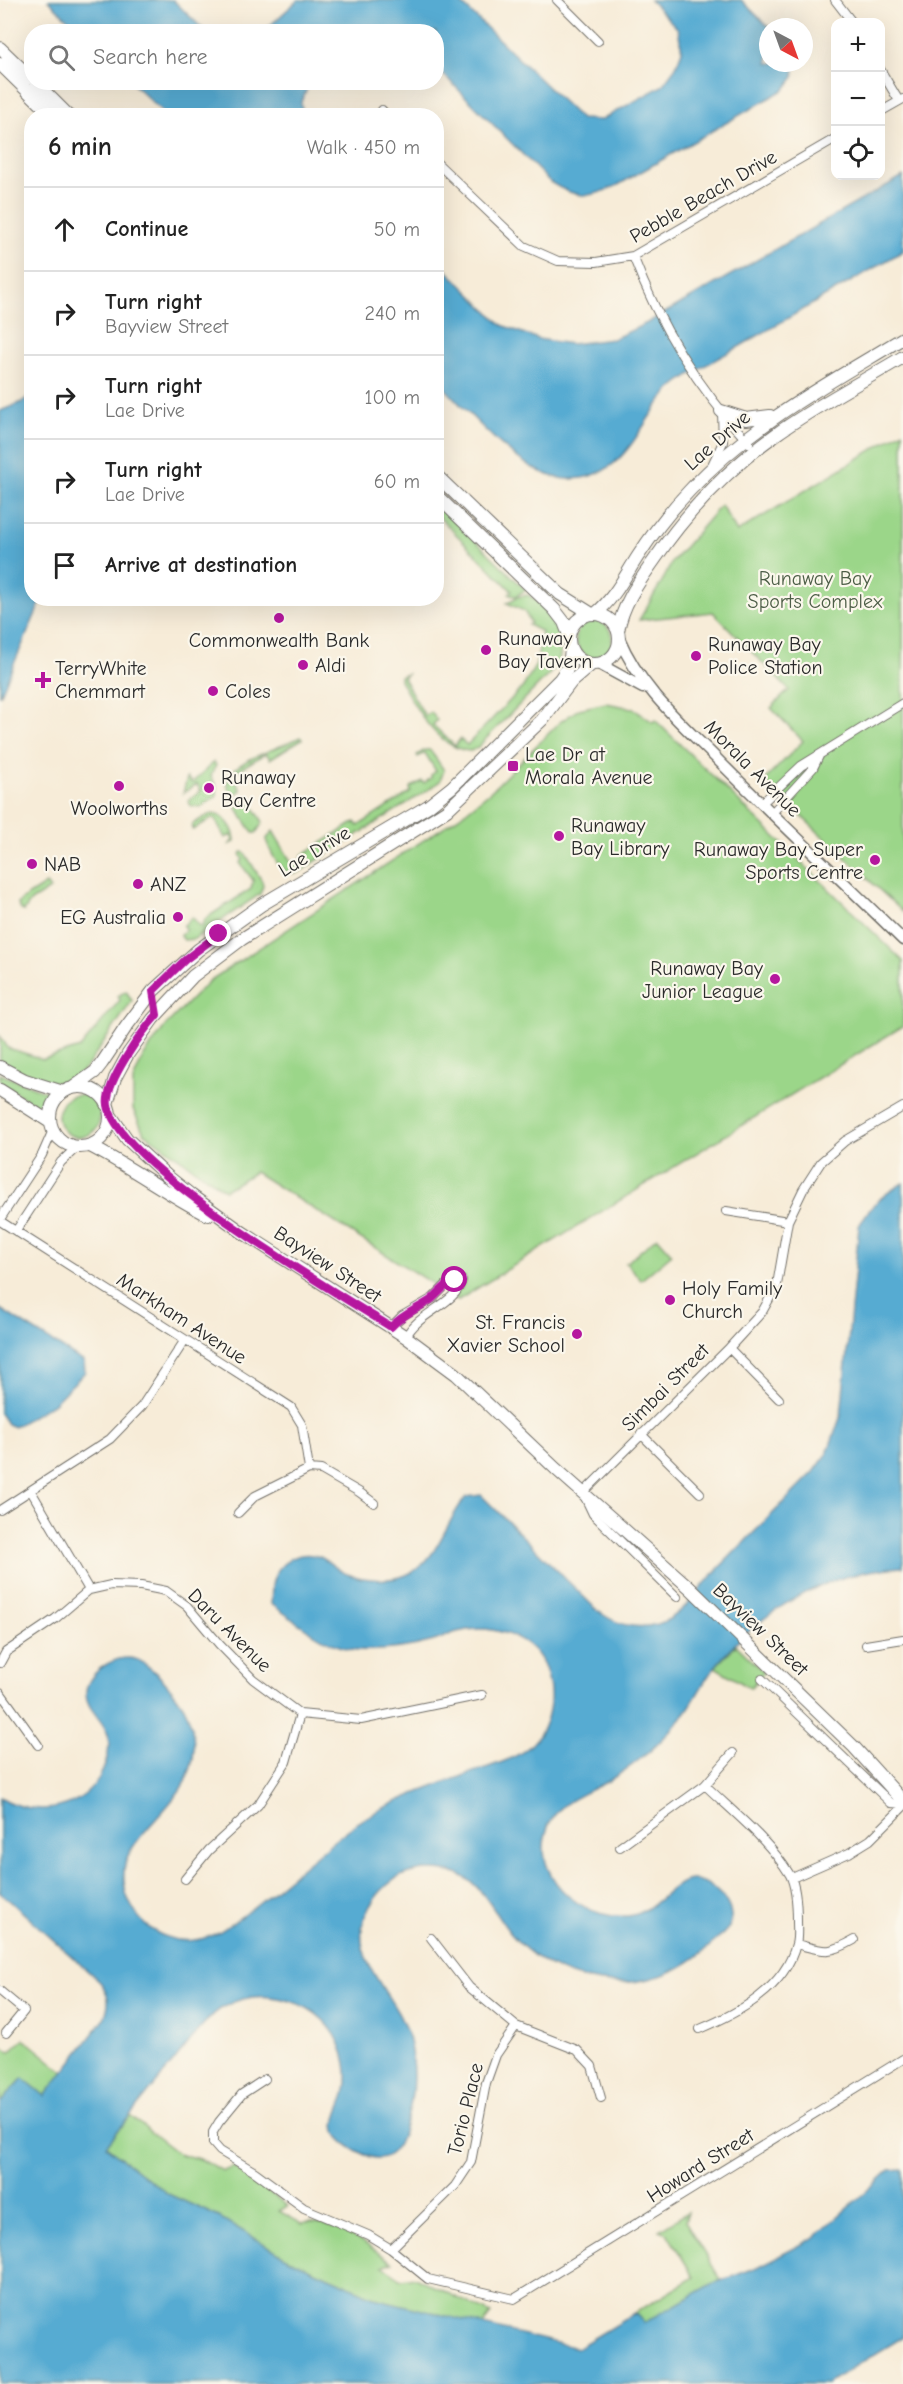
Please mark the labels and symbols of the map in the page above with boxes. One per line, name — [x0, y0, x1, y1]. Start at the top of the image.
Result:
north arrow — [759, 18, 813, 72]
street label: Pebble Beach Drive — [626, 145, 781, 248]
street label: Lae Drive — [680, 406, 755, 475]
park label: Runaway Bay Sports Complex — [748, 567, 883, 613]
marker: Commonwealth Bank — [272, 611, 286, 625]
place label: Runaway Bay Tavern — [498, 627, 592, 673]
place label: Commonwealth Bank — [189, 629, 370, 652]
place label: Runaway Bay Police Station — [708, 633, 823, 679]
marker: Runaway Bay Tavern — [479, 643, 493, 657]
marker: Runaway Bay Police Station — [689, 649, 703, 663]
place label: Aldi — [315, 654, 346, 677]
place label: TerryWhite Chemmart — [55, 657, 146, 703]
marker: Aldi — [296, 658, 310, 672]
marker: TerryWhite Chemmart — [36, 673, 50, 687]
place label: Coles — [225, 680, 271, 703]
marker: Coles — [206, 684, 220, 698]
street label: Morala Avenue — [699, 715, 806, 822]
place label: Lae Dr at Morala Avenue — [525, 743, 653, 789]
marker: Lae Dr at Morala Avenue — [506, 759, 520, 773]
place label: Runaway Bay Centre — [221, 766, 316, 812]
marker: Woolworths — [112, 779, 126, 793]
marker: Runaway Bay Centre — [202, 781, 216, 795]
place label: Woolworths — [71, 797, 167, 820]
place label: Runaway Bay Library — [571, 814, 669, 860]
street label: Lae Drive — [274, 821, 354, 882]
marker: Runaway Bay Library — [552, 829, 566, 843]
place label: Runaway Bay Super Sports Centre — [694, 838, 863, 884]
place label: NAB — [44, 853, 81, 876]
marker: Runaway Bay Super Sports Centre — [868, 853, 882, 867]
marker: NAB — [25, 857, 39, 871]
place label: ANZ — [150, 873, 187, 896]
marker: ANZ — [131, 877, 145, 891]
place label: EG Australia — [60, 906, 166, 929]
marker: EG Australia — [171, 910, 185, 924]
route end — [205, 920, 231, 946]
place label: Runaway Bay Junior League — [642, 957, 763, 1003]
marker: Runaway Bay Junior League — [768, 972, 782, 986]
street label: Bayview Street — [270, 1221, 387, 1308]
route start — [441, 1266, 467, 1292]
street label: Markham Avenue — [113, 1268, 251, 1369]
place label: Holy Family Church — [682, 1277, 782, 1323]
marker: Holy Family Church — [663, 1293, 677, 1307]
place label: St. Francis Xavier School — [447, 1311, 565, 1357]
marker: St. Francis Xavier School — [570, 1327, 584, 1341]
street label: Simbai Street — [617, 1338, 715, 1436]
street label: Bayview Street — [708, 1578, 814, 1681]
street label: Daru Avenue — [183, 1584, 276, 1677]
street label: Torio Place — [443, 2061, 488, 2158]
street label: Howard Street — [643, 2123, 759, 2207]

